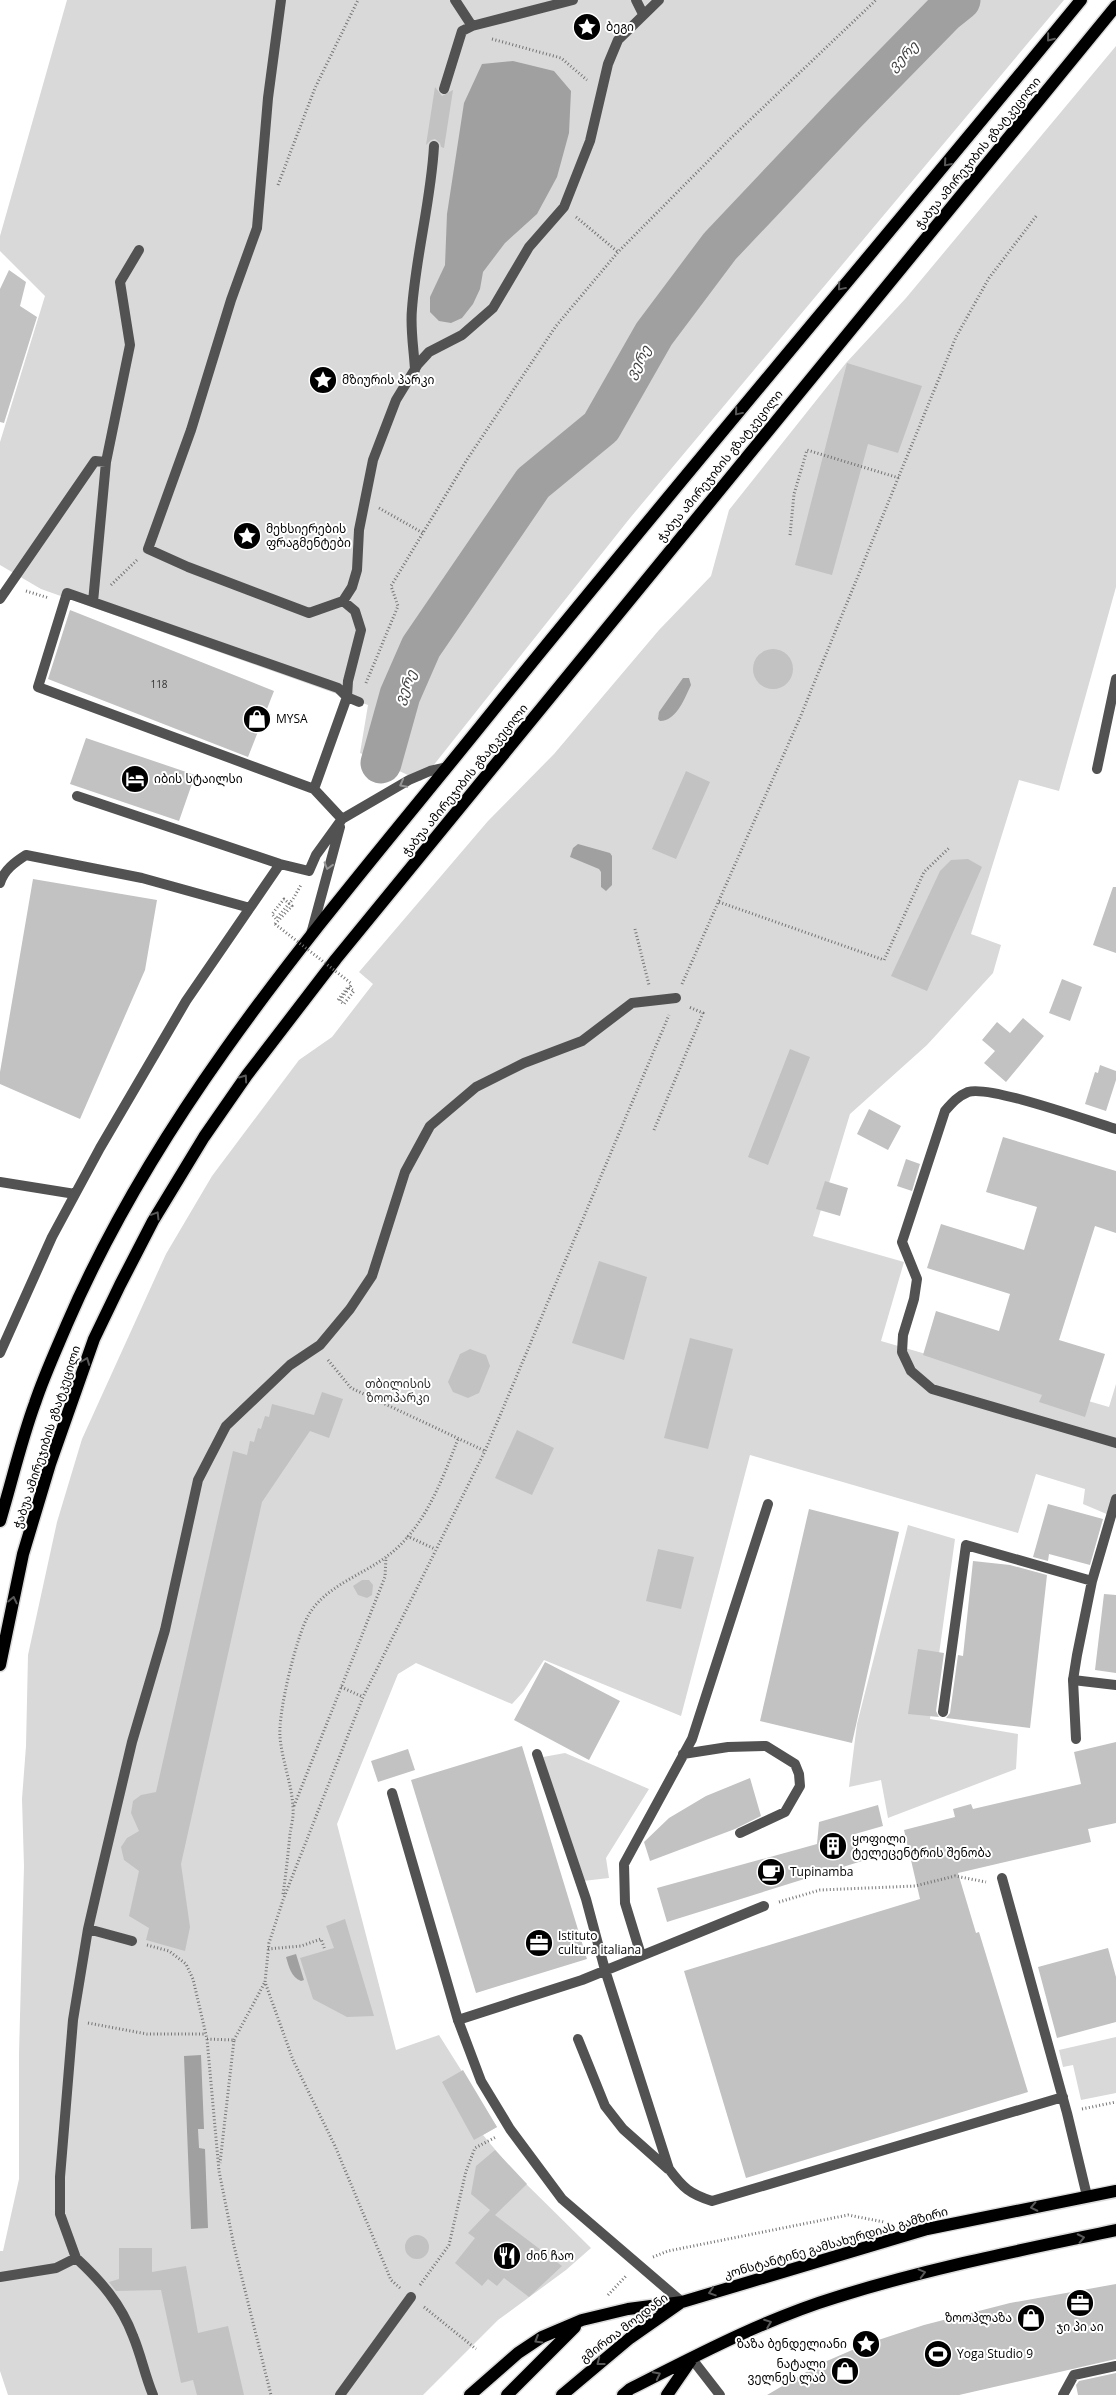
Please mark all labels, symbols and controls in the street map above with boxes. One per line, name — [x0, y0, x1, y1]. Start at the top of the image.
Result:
place icon: ბეგი — [572, 12, 602, 42]
place label: ბეგი — [606, 18, 634, 35]
one-way arrow — [1047, 32, 1056, 41]
water label: ვერე — [883, 36, 923, 75]
street label: ჭაბუა ამირეჯიბის გზატკეცილი — [911, 73, 1044, 232]
one-way arrow — [944, 157, 952, 166]
one-way arrow — [838, 281, 847, 290]
water label: ვერე — [621, 341, 655, 382]
place icon: მზიურის პარკი — [308, 365, 338, 395]
place label: მზიურის პარკი — [342, 371, 435, 388]
street label: ჭაბუა ამირეჯიბის გზატკეცილი — [653, 386, 786, 545]
one-way arrow — [734, 406, 743, 415]
place label: მეხსიერების ფრაგმენტები — [266, 520, 351, 551]
place icon: მეხსიერების ფრაგმენტები — [232, 521, 262, 551]
water label: ვერე — [389, 666, 420, 707]
house number: 118 — [150, 677, 168, 691]
street label: ჭაბუა ამირეჯიბის გზატკეცილი — [398, 700, 531, 859]
shop icon: MYSA — [242, 704, 272, 734]
place label: MYSA — [276, 710, 308, 727]
hotel icon: იბის სტაილსი — [120, 764, 150, 794]
place label: იბის სტაილსი — [154, 770, 243, 787]
one-way arrow — [399, 778, 408, 788]
one-way arrow — [324, 861, 334, 869]
one-way arrow — [238, 1074, 247, 1084]
one-way arrow — [150, 1211, 160, 1220]
street label: ჭაბუა ამირეჯიბის გზატკეცილი — [9, 1343, 84, 1530]
one-way arrow — [80, 1357, 90, 1366]
park label: თბილისის ზოოპარკი — [365, 1375, 431, 1406]
one-way arrow — [7, 1595, 18, 1604]
place label: ყოფილი ტელეცენტრის შენობა — [852, 1830, 991, 1861]
building icon: ყოფილი ტელეცენტრის შენობა — [818, 1831, 848, 1861]
cafe icon: Tupinamba — [756, 1857, 786, 1887]
place label: Tupinamba — [790, 1863, 854, 1880]
place label: Istituto cultura italiana — [558, 1927, 641, 1958]
office icon: Istituto cultura italiana — [524, 1928, 554, 1958]
one-way arrow — [1029, 2201, 1038, 2212]
street label: კონსტანტინე გამსახურდიას გამზირი — [722, 2202, 950, 2283]
one-way arrow — [1076, 2233, 1085, 2243]
restaurant icon: ძინ ჩაო — [492, 2241, 522, 2271]
place label: ძინ ჩაო — [526, 2247, 574, 2264]
one-way arrow — [918, 2268, 926, 2278]
one-way arrow — [709, 2287, 717, 2297]
office icon: ჯი პი აი — [1065, 2288, 1095, 2318]
street label: გმირთა მოედანი — [576, 2289, 671, 2366]
shop icon: ზოოპლაზა — [1016, 2303, 1046, 2333]
place label: ზოოპლაზა — [945, 2309, 1012, 2326]
place label: ჯი პი აი — [1056, 2318, 1104, 2335]
one-way arrow — [763, 2319, 772, 2329]
place icon: ზაზა ბენდელიანი — [851, 2329, 881, 2359]
one-way arrow — [534, 2334, 543, 2344]
place label: ზაზა ბენდელიანი — [737, 2335, 847, 2352]
sports icon: Yoga Studio 9 — [923, 2339, 953, 2369]
place label: Yoga Studio 9 — [957, 2345, 1033, 2362]
place label: ნატალი ველნეს ლაბ — [748, 2355, 826, 2386]
one-way arrow — [597, 2356, 606, 2364]
shop icon: ნატალი ველნეს ლაბ — [830, 2356, 860, 2386]
one-way arrow — [652, 2371, 661, 2381]

